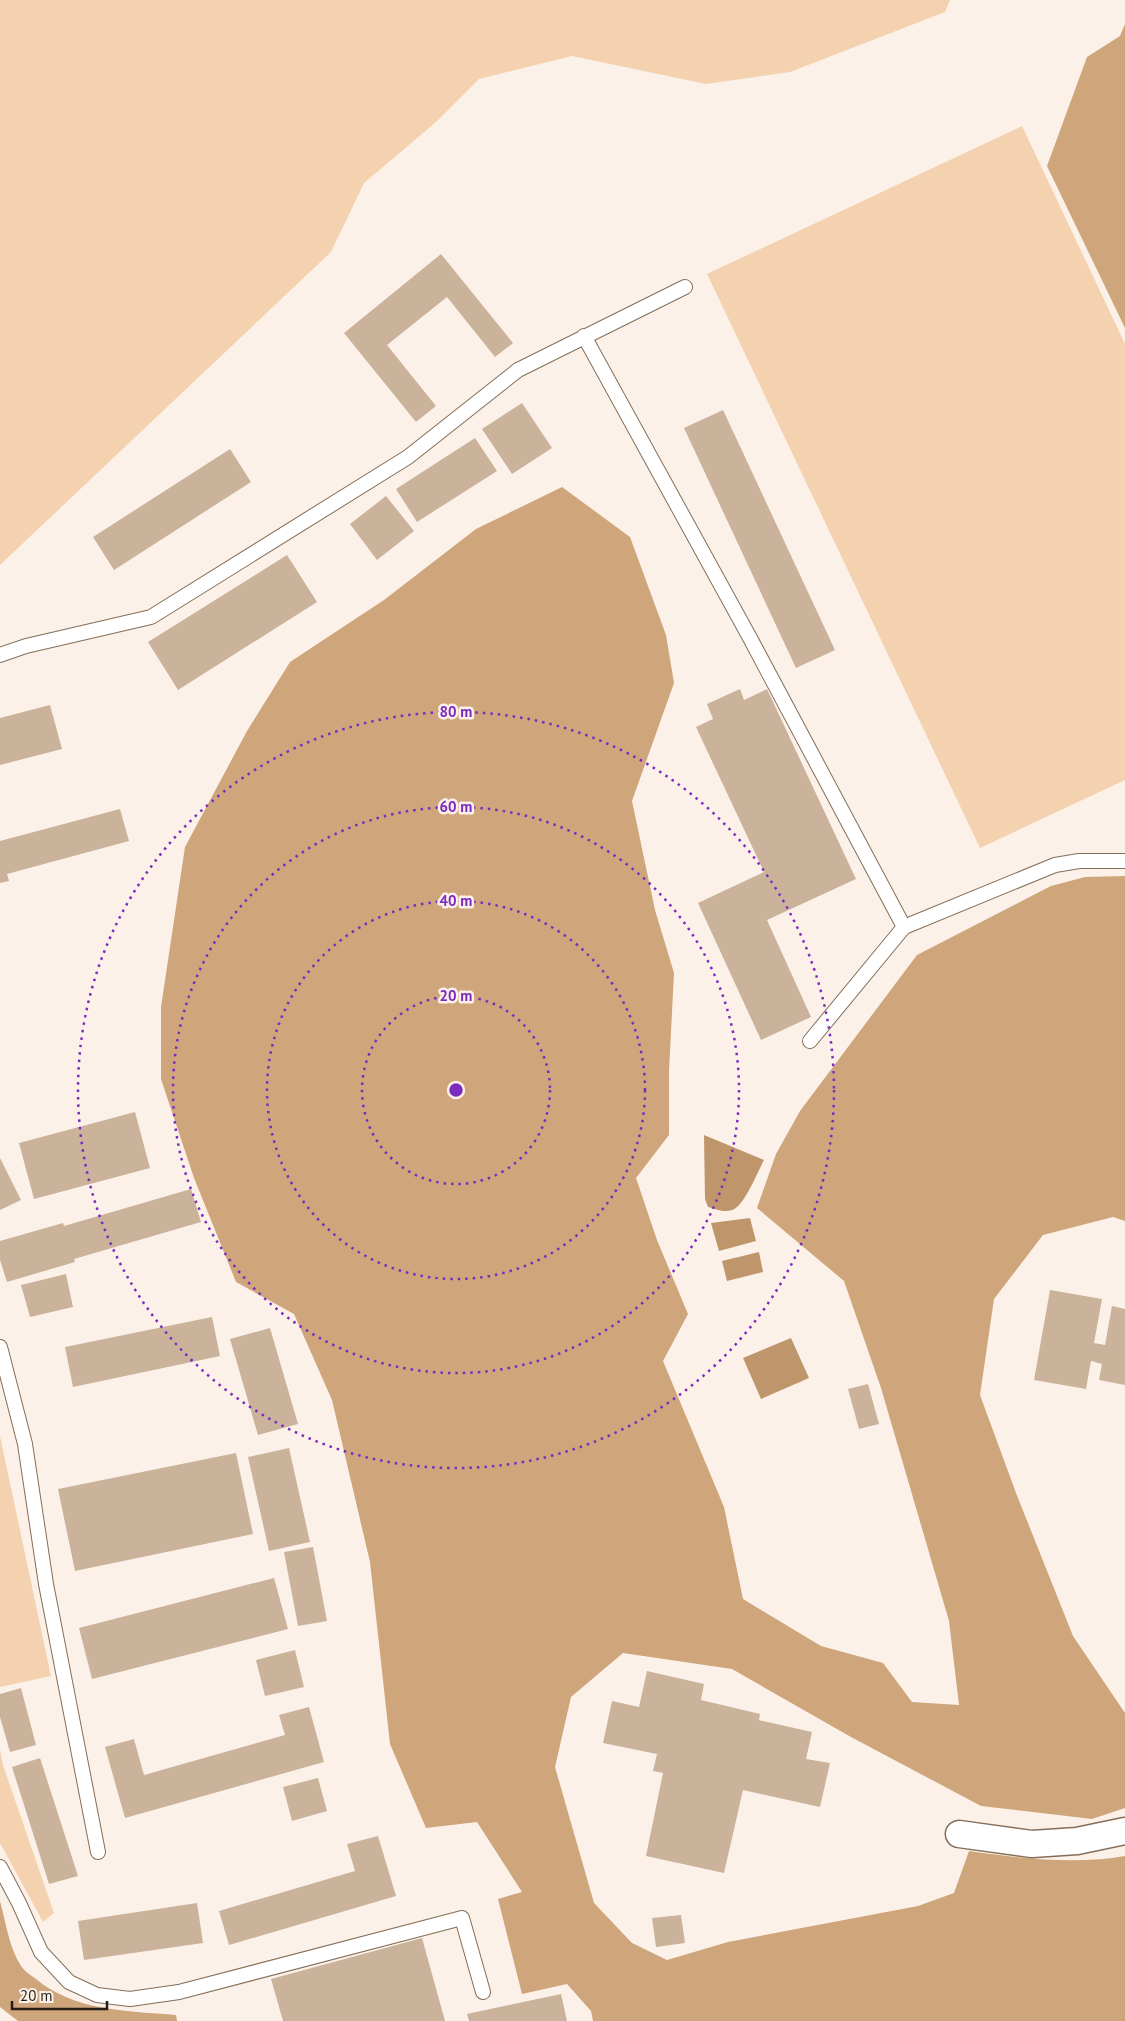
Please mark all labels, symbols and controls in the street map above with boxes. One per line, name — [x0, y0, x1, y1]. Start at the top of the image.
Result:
text: 80 m — [440, 702, 472, 721]
text: 60 m — [440, 797, 472, 816]
text: 40 m — [440, 891, 472, 910]
text: 20 m — [440, 986, 472, 1005]
centre of rings — [447, 1081, 465, 1099]
scale bar — [12, 1978, 108, 2010]
text: 20 m — [20, 1986, 53, 2005]

